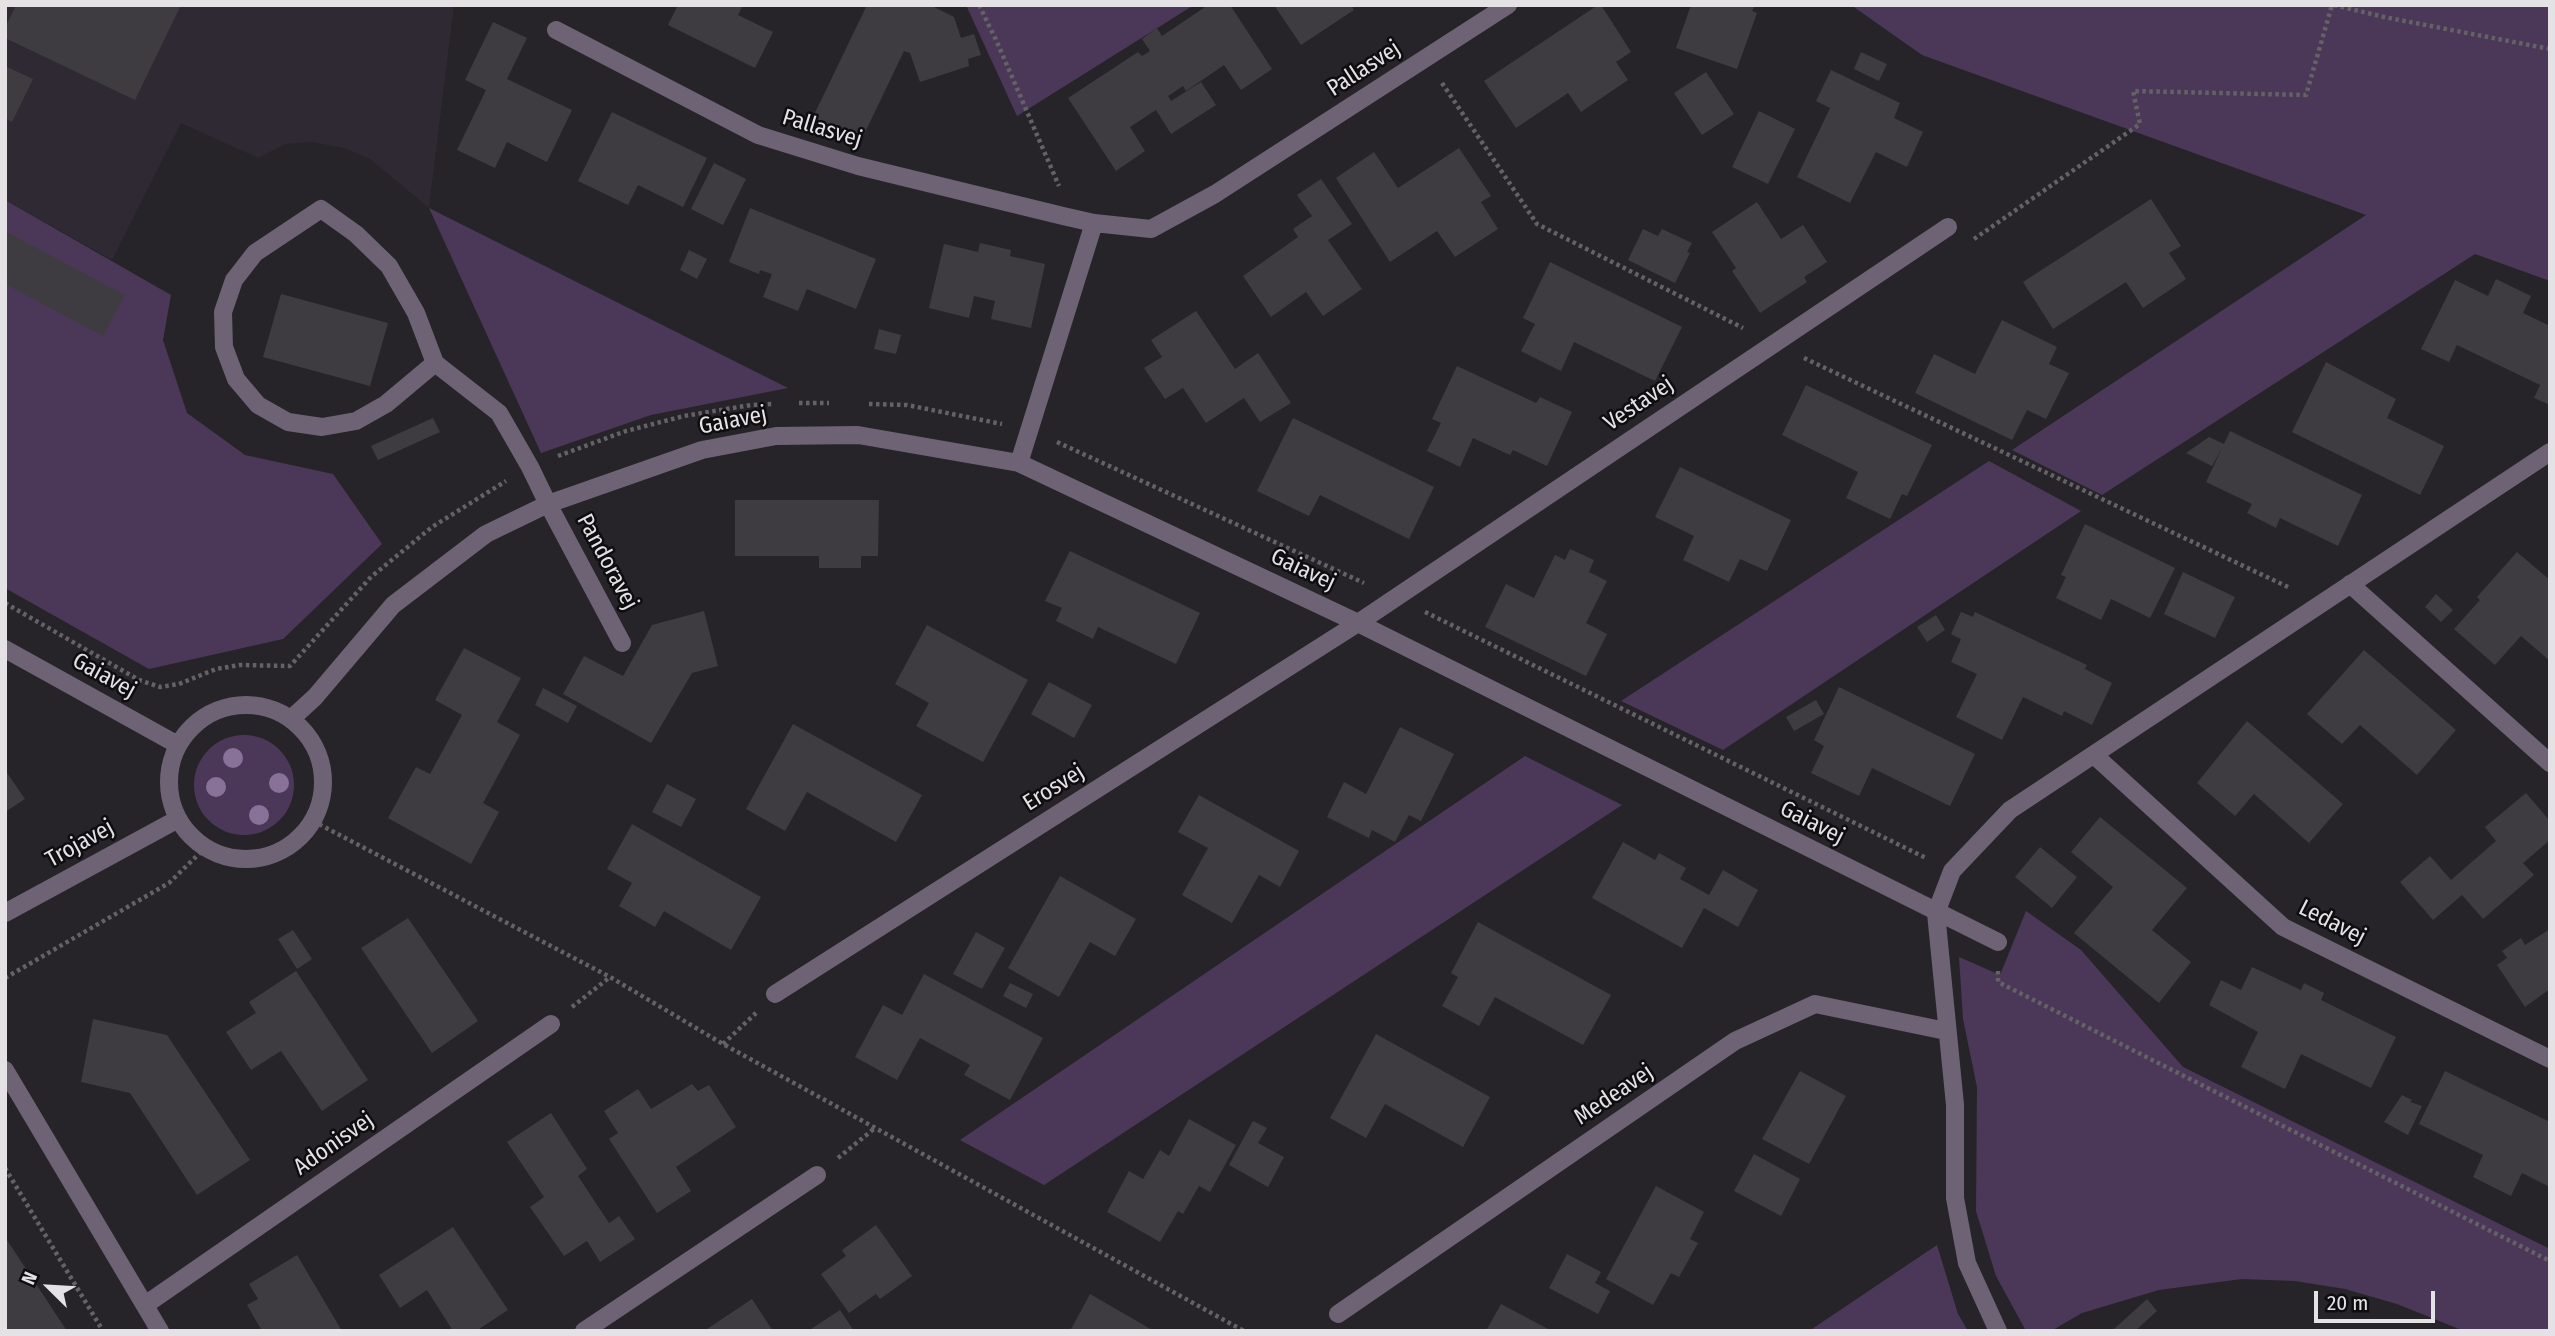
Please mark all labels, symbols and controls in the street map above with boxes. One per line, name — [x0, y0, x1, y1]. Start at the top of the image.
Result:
street label: Pallasvej — [1322, 35, 1406, 103]
street label: Pallasvej — [779, 104, 865, 154]
street label: Vestavej — [1599, 371, 1679, 437]
street label: Gaiavej — [697, 401, 769, 441]
street label: Pandoravej — [570, 510, 644, 614]
street label: Gaiavej — [1266, 543, 1340, 597]
street label: Gaiavej — [67, 647, 141, 705]
street label: Erosvej — [1018, 759, 1090, 817]
street label: Gaiavej — [1775, 795, 1849, 851]
street label: Trojavej — [41, 814, 119, 874]
street label: Ledavej — [2294, 894, 2370, 952]
street label: Medeavej — [1569, 1059, 1659, 1131]
street label: Adonisvej — [289, 1107, 379, 1181]
north arrow — [14, 1252, 84, 1322]
text: N — [17, 1268, 42, 1288]
scale bar — [2317, 1276, 2438, 1320]
text: 20 m — [2327, 1290, 2368, 1316]

